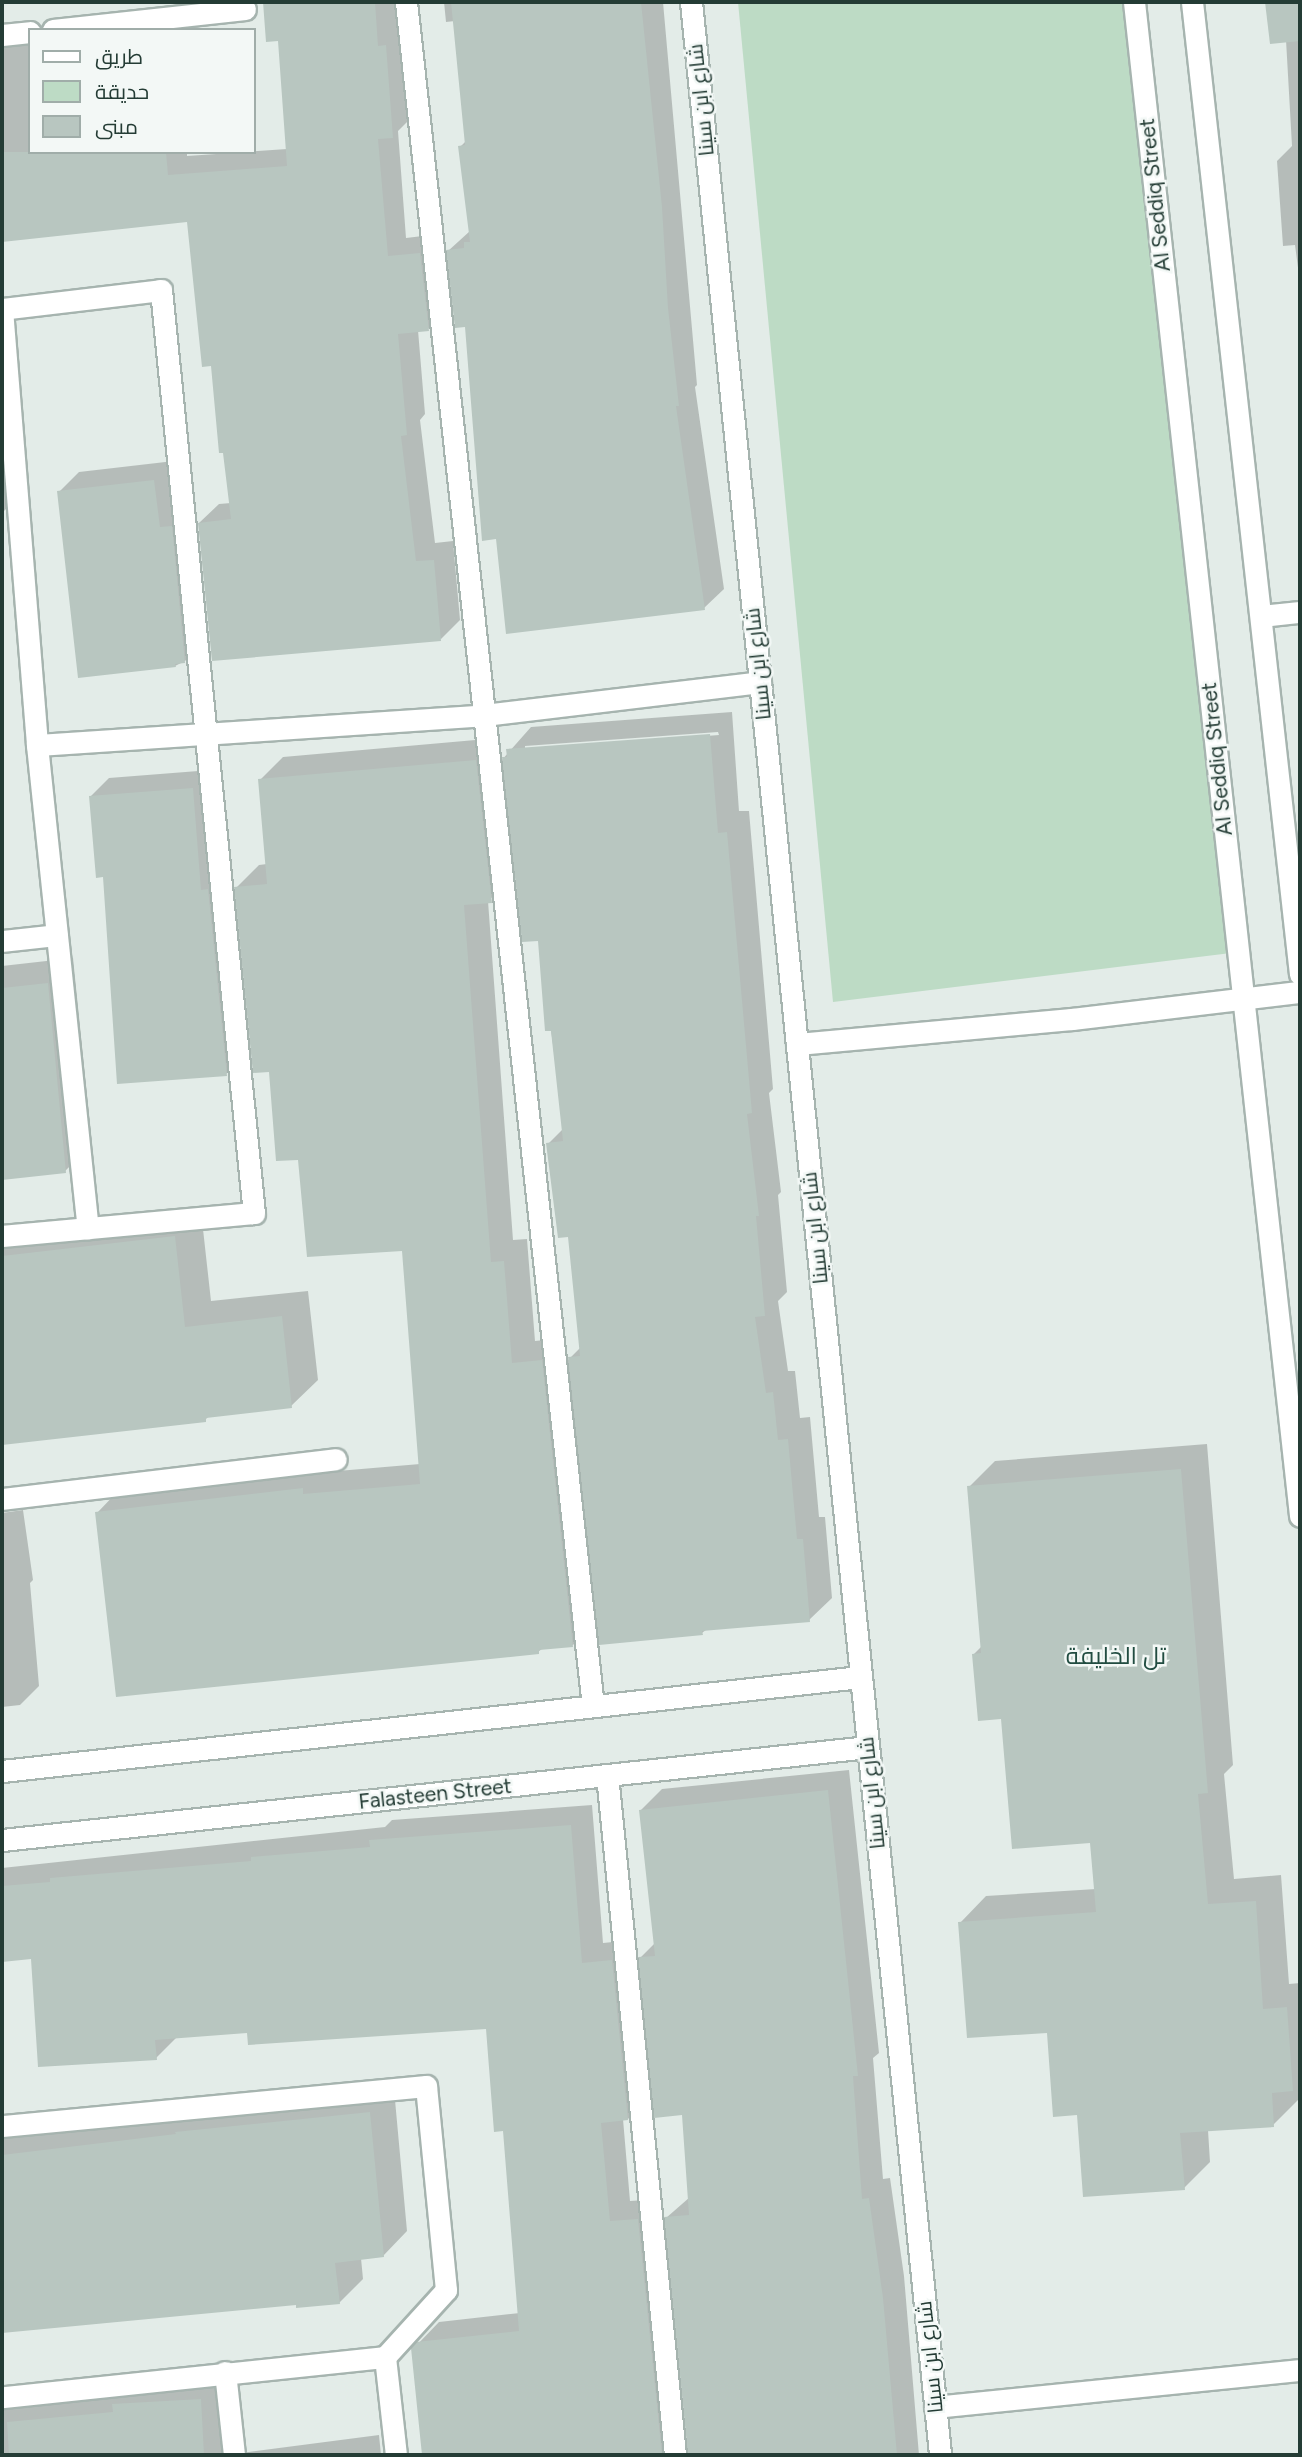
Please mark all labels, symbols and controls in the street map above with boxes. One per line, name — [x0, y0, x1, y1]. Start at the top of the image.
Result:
legend — [28, 28, 256, 154]
street label: شارع ابن سينا — [683, 43, 719, 157]
text: طريق — [95, 44, 143, 69]
text: حديقة — [95, 79, 149, 104]
text: مبنى — [95, 114, 138, 139]
street label: Al Seddiq Street — [1134, 117, 1176, 273]
street label: شارع ابن سينا — [740, 607, 776, 721]
street label: Al Seddiq Street — [1196, 681, 1238, 837]
street label: شارع ابن سينا — [797, 1171, 833, 1285]
district label: تل الخليفة — [1066, 1642, 1166, 1670]
street label: شارع ابن سينا — [854, 1736, 890, 1850]
street label: Falasteen Street — [357, 1773, 513, 1815]
street label: شارع ابن سينا — [912, 2300, 948, 2414]

